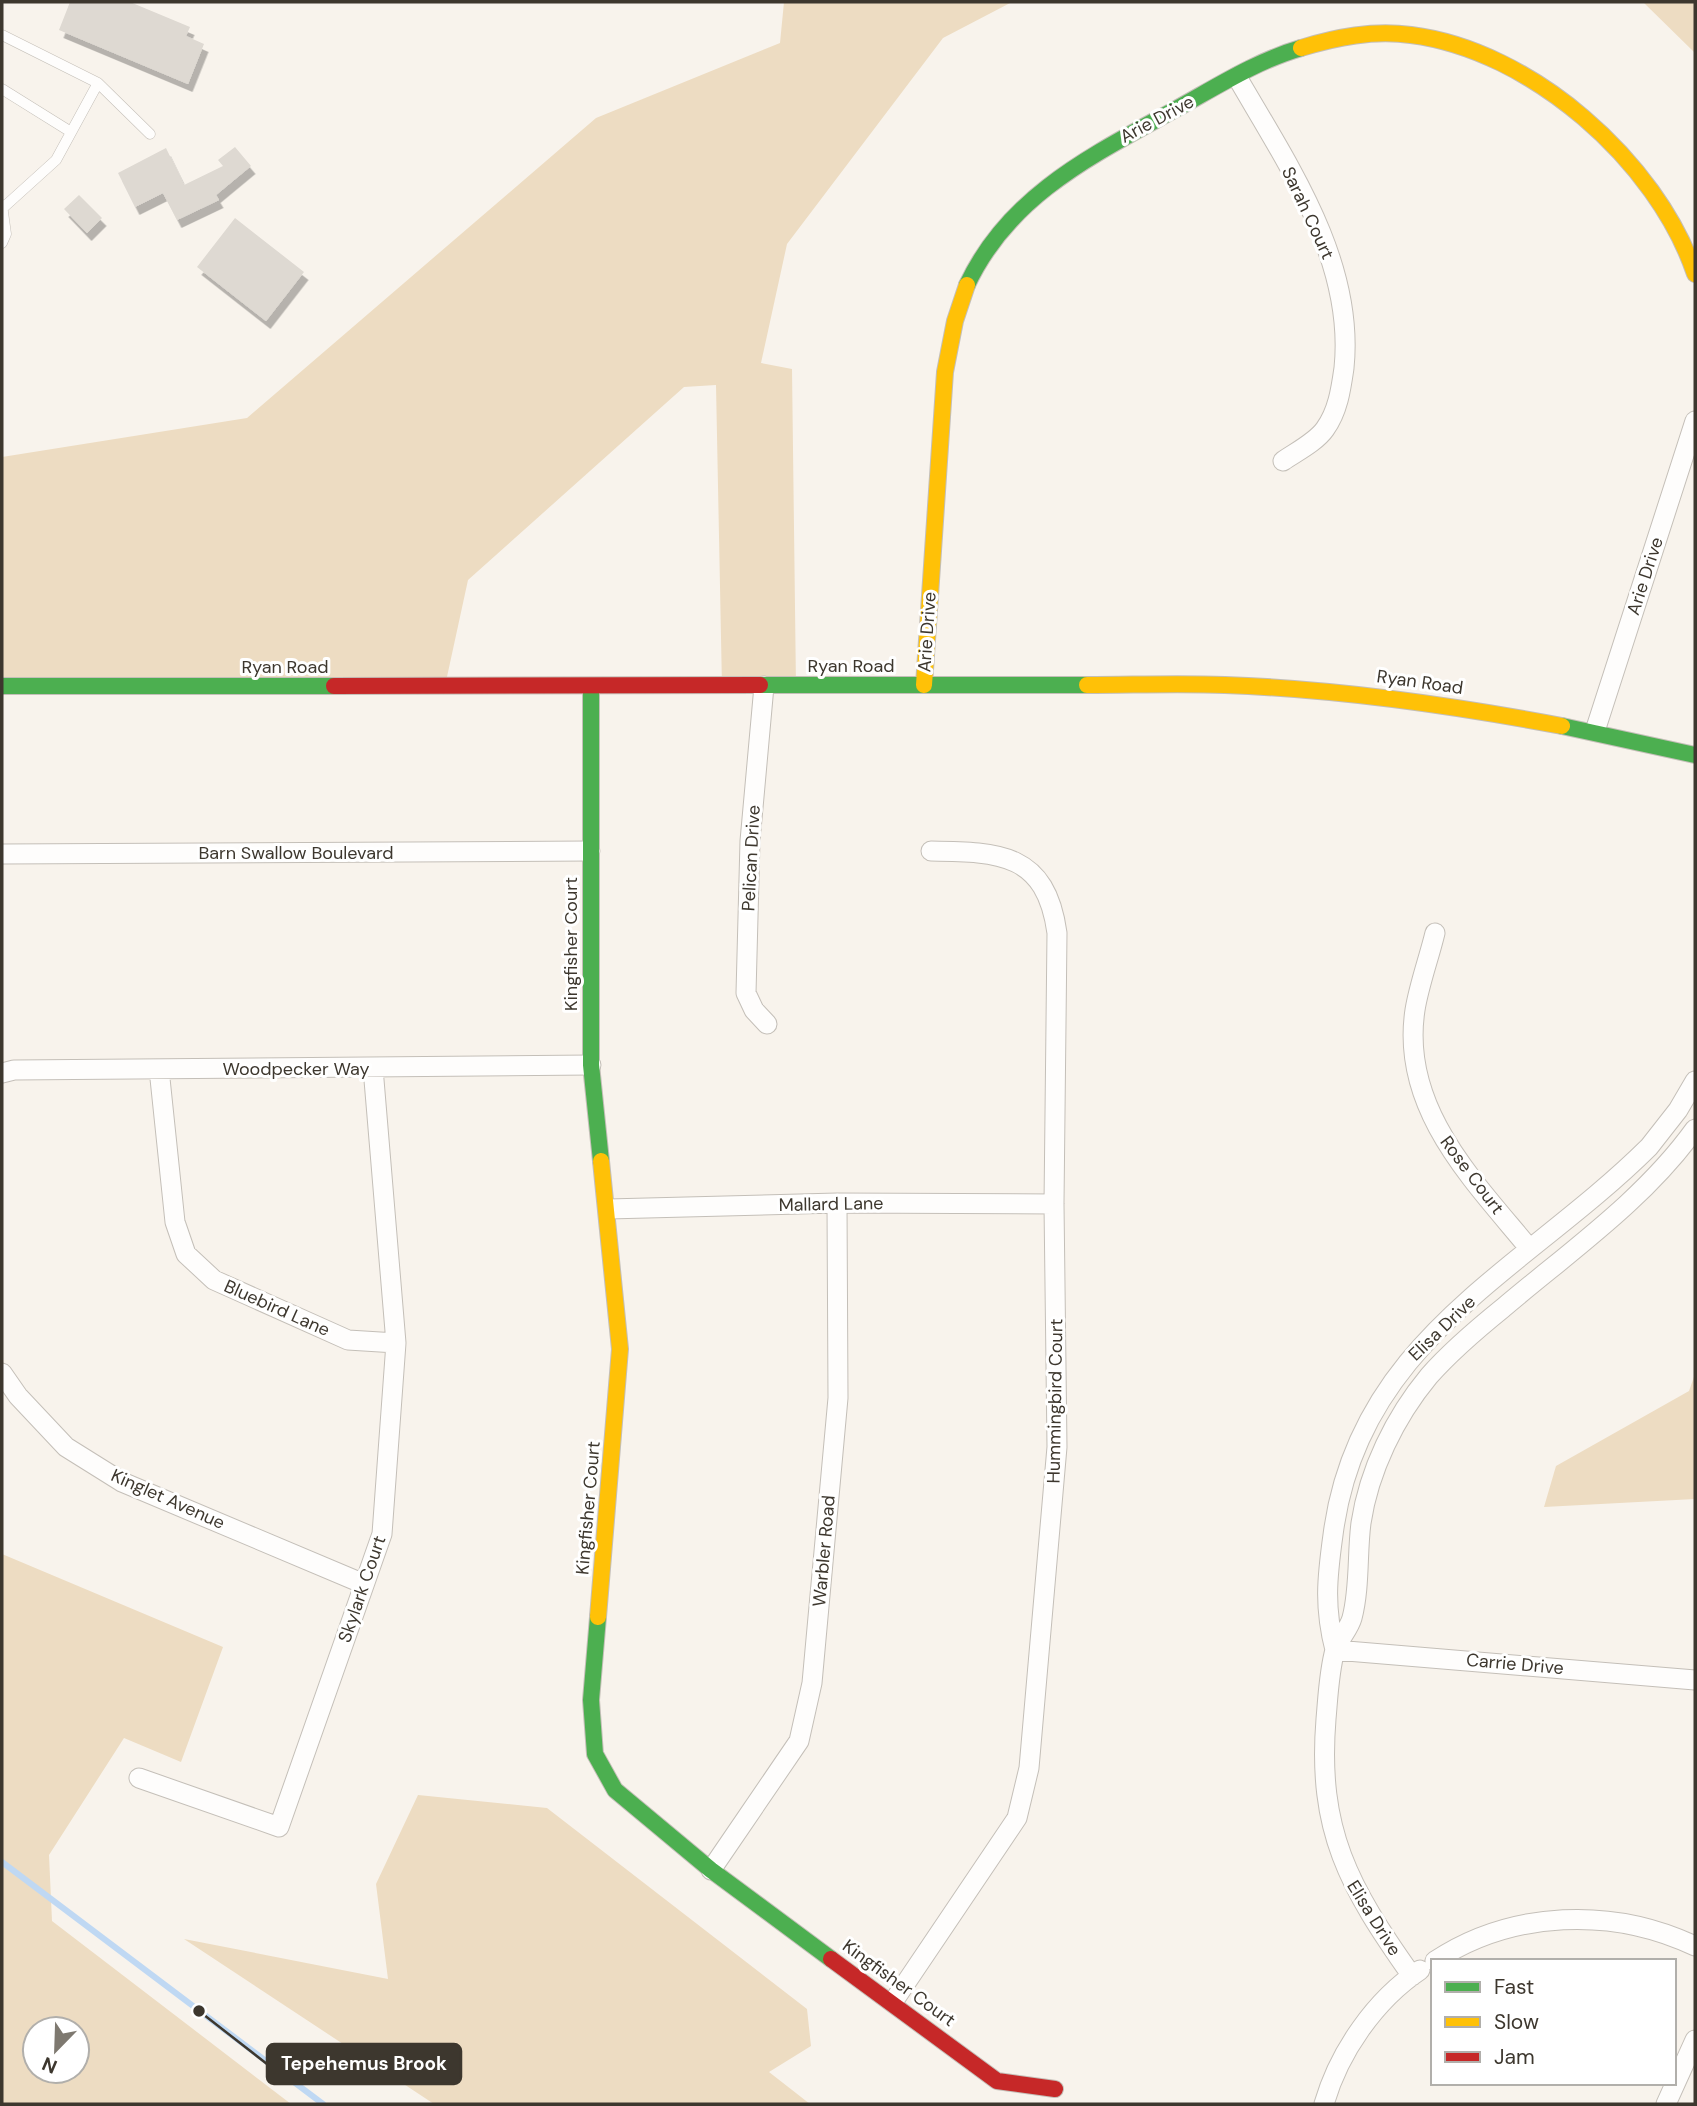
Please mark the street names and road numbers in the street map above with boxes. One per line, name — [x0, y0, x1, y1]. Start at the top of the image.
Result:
street label: Arie Drive — [1116, 89, 1198, 149]
street label: Sarah Court — [1276, 163, 1340, 263]
street label: Arie Drive — [1621, 534, 1669, 618]
street label: Arie Drive — [912, 591, 942, 673]
street label: Ryan Road — [808, 654, 894, 678]
street label: Ryan Road — [242, 655, 328, 679]
street label: Ryan Road — [1375, 664, 1465, 700]
street label: Pelican Drive — [736, 804, 766, 912]
street label: Barn Swallow Boulevard — [198, 841, 394, 865]
street label: Kingfisher Court — [559, 877, 583, 1011]
street label: Woodpecker Way — [222, 1057, 370, 1081]
street label: Rose Court — [1435, 1131, 1509, 1219]
street label: Mallard Lane — [778, 1191, 884, 1217]
street label: Bluebird Lane — [220, 1274, 334, 1342]
street label: Elisa Drive — [1403, 1290, 1481, 1366]
street label: Hummingbird Court — [1042, 1318, 1068, 1484]
street label: Kingfisher Court — [570, 1440, 606, 1576]
street label: Kinglet Avenue — [107, 1463, 229, 1535]
street label: Warbler Road — [807, 1494, 841, 1608]
street label: Skylark Court — [333, 1532, 391, 1646]
street label: Carrie Drive — [1465, 1648, 1565, 1680]
street label: Elisa Drive — [1341, 1876, 1407, 1960]
street label: Kingfisher Court — [838, 1934, 960, 2032]

